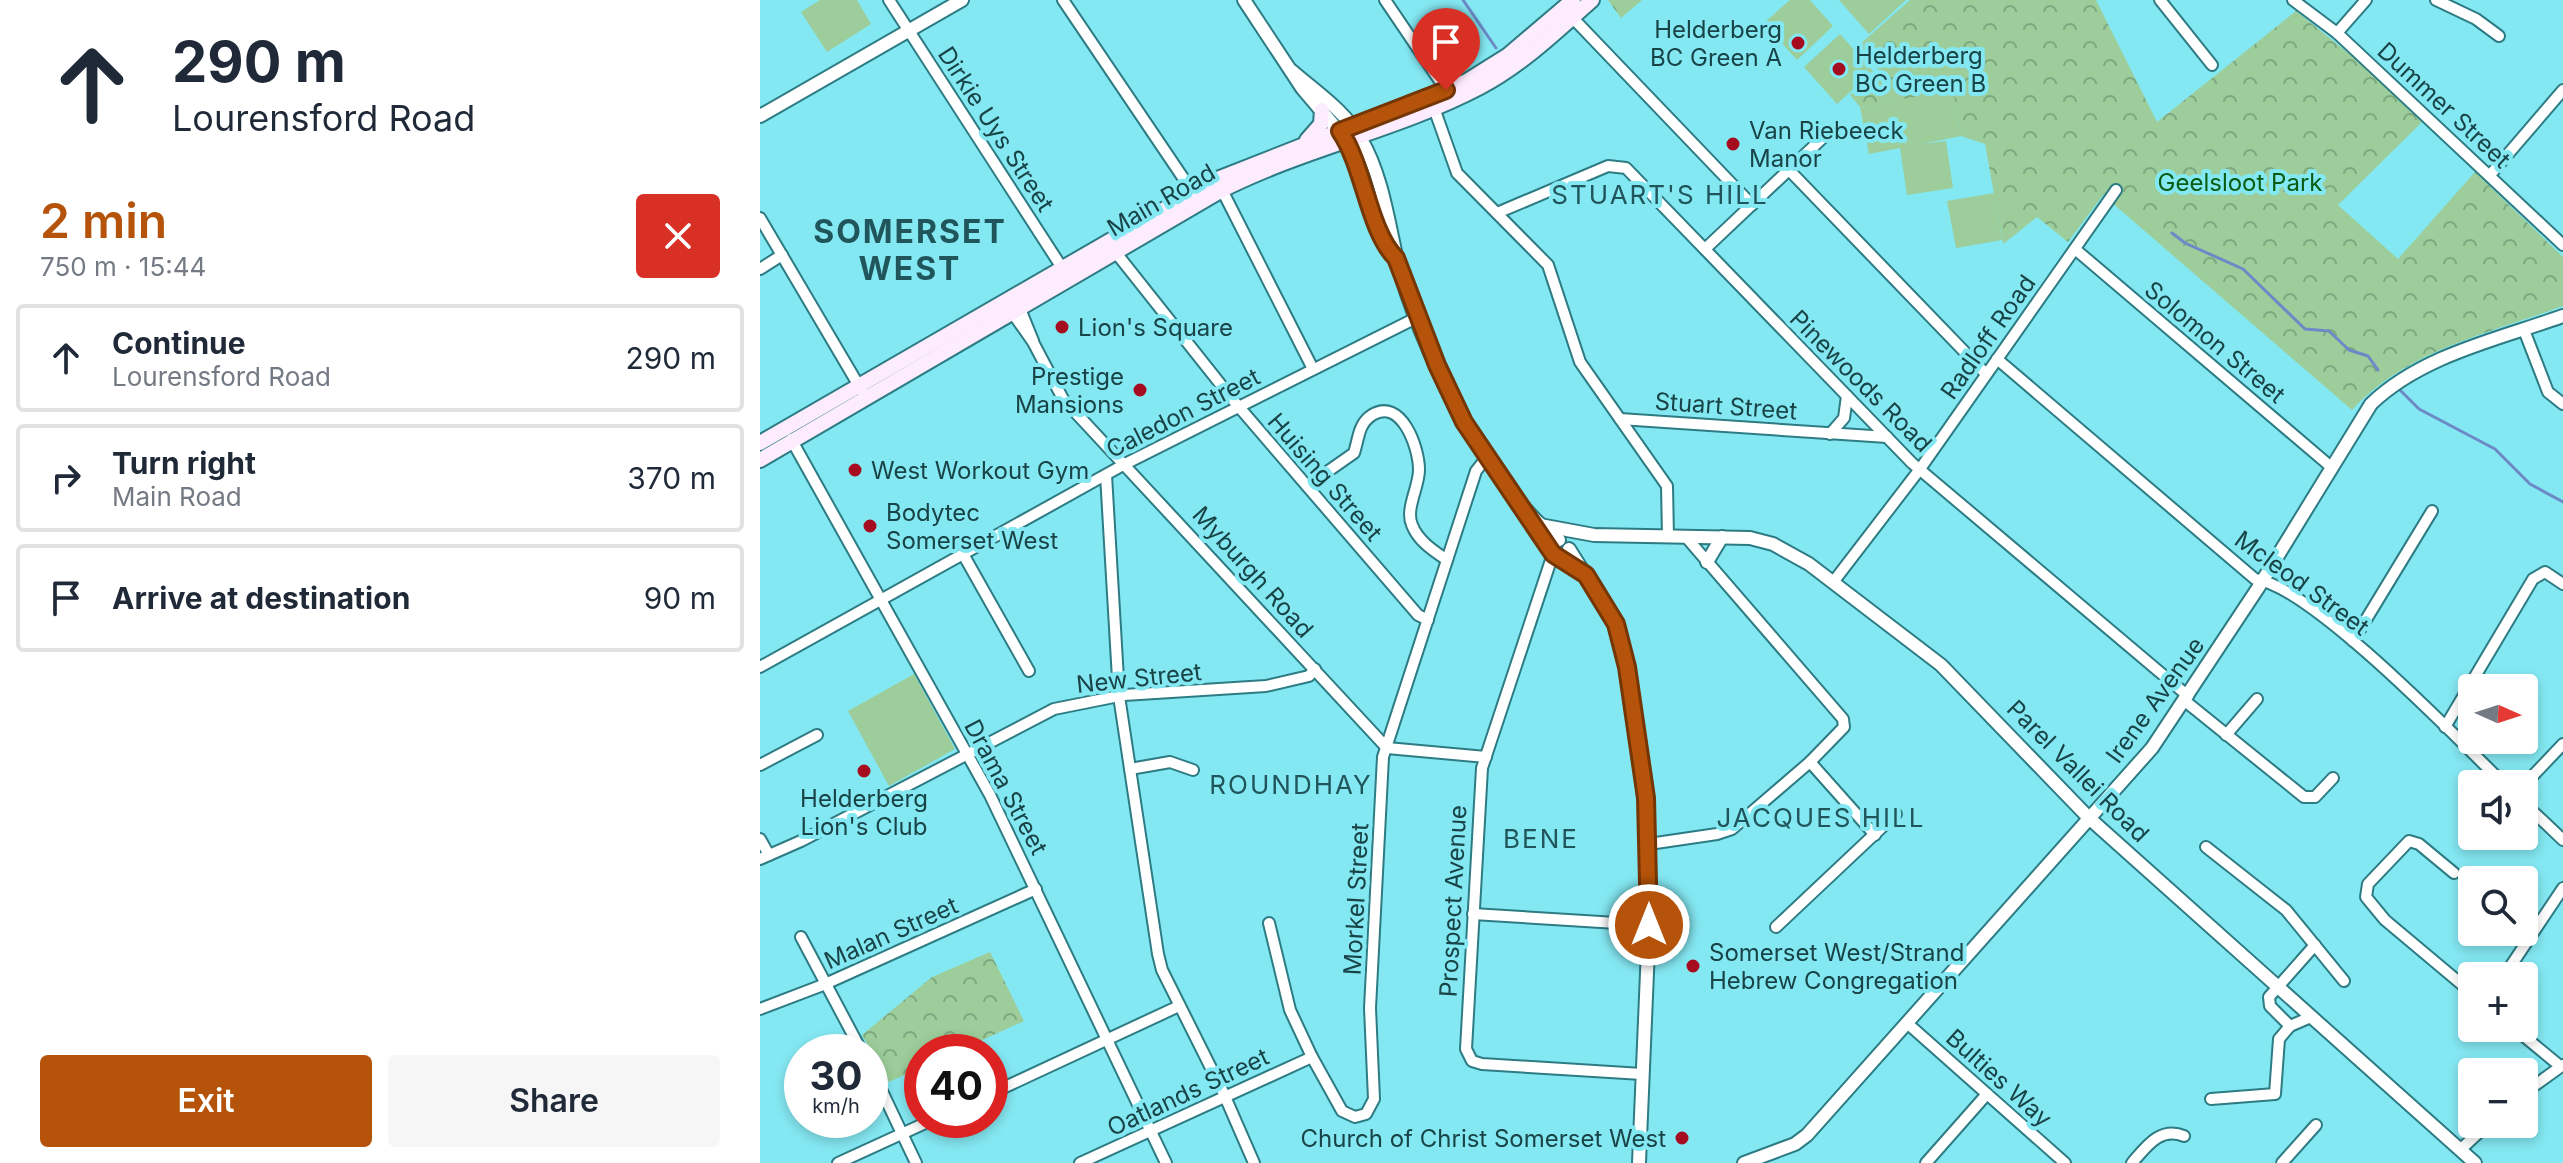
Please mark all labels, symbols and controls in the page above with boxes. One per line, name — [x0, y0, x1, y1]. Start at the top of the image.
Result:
pin — [1412, 8, 1480, 90]
place label: Helderberg BC Green A — [1650, 15, 1782, 72]
icon: arrive — [1424, 20, 1468, 64]
text: 290 m — [172, 28, 346, 96]
icon: ahead — [40, 32, 144, 136]
marker: Helderberg BC Green A — [1789, 34, 1807, 52]
street label: Dummer Street — [2372, 36, 2517, 174]
street label: Dirkie Uys Street — [932, 41, 1060, 217]
place label: Helderberg BC Green B — [1855, 41, 1986, 98]
marker: Helderberg BC Green B — [1830, 60, 1848, 78]
text: Lourensford Road — [172, 96, 475, 140]
place label: Van Riebeeck Manor — [1749, 116, 1904, 173]
marker: Van Riebeeck Manor — [1724, 135, 1742, 153]
street label: Main Road — [1102, 157, 1220, 243]
park label: Geelsloot Park — [2158, 168, 2322, 197]
district label: STUART'S HILL — [1551, 179, 1769, 210]
text: 2 min — [40, 191, 167, 250]
button: close — [636, 194, 720, 278]
district label: SOMERSET WEST — [813, 212, 1007, 288]
text: 750 m · 15:44 — [40, 251, 206, 282]
street label: Radloff Road — [1934, 269, 2042, 405]
street label: Solomon Street — [2139, 275, 2291, 409]
street label: Pinewoods Road — [1784, 304, 1938, 458]
place label: Lion's Square — [1078, 313, 1233, 342]
marker: Lion's Square — [1053, 318, 1071, 336]
text: Continue — [112, 325, 246, 361]
icon: ahead — [44, 336, 88, 380]
text: 290 m — [625, 340, 716, 376]
text: Lourensford Road — [112, 361, 331, 392]
place label: Prestige Mansions — [1015, 362, 1124, 419]
street label: Caledon Street — [1101, 362, 1265, 464]
marker: Prestige Mansions — [1131, 381, 1149, 399]
street label: Stuart Street — [1654, 387, 1798, 425]
street label: Huising Street — [1262, 407, 1388, 547]
text: Turn right — [112, 445, 256, 481]
icon: right — [44, 456, 88, 500]
place label: West Workout Gym — [871, 456, 1089, 485]
text: 370 m — [627, 460, 716, 496]
marker: West Workout Gym — [846, 461, 864, 479]
text: Main Road — [112, 481, 242, 512]
place label: Bodytec Somerset West — [886, 498, 1058, 555]
street label: Myburgh Road — [1187, 500, 1319, 644]
marker: Bodytec Somerset West — [861, 517, 879, 535]
street label: Mcleod Street — [2229, 525, 2375, 641]
icon: arrive — [44, 576, 88, 620]
text: Arrive at destination — [112, 580, 410, 616]
text: 90 m — [644, 580, 716, 616]
street label: Irene Avenue — [2100, 631, 2210, 769]
street label: New Street — [1075, 657, 1203, 699]
north arrow — [2458, 674, 2538, 754]
map controls — [2458, 674, 2538, 1138]
street label: Parel Vallei Road — [2001, 694, 2155, 848]
street label: Drama Street — [958, 714, 1054, 860]
marker: Helderberg Lion's Club — [855, 762, 873, 780]
district label: ROUNDHAY — [1209, 769, 1373, 800]
button: sound — [2458, 770, 2538, 850]
place label: Helderberg Lion's Club — [800, 784, 928, 841]
district label: JACQUES HILL — [1717, 802, 1925, 833]
street label: Prospect Avenue — [1433, 804, 1473, 998]
street label: Morkel Street — [1338, 822, 1374, 976]
district label: BENE — [1503, 823, 1579, 854]
button: search — [2458, 866, 2538, 946]
position arrow — [1607, 883, 1691, 967]
street label: Malan Street — [820, 891, 962, 975]
place label: Somerset West/Strand Hebrew Congregation — [1709, 938, 1964, 995]
marker: Somerset West/Strand Hebrew Congregation — [1684, 957, 1702, 975]
button: + — [2458, 962, 2538, 1042]
street label: Bulties Way — [1940, 1023, 2058, 1133]
speed limit sign: 40 — [904, 1034, 1008, 1138]
street label: Oatlands Street — [1103, 1042, 1274, 1142]
text: 30 — [810, 1051, 862, 1100]
button: Exit — [40, 1055, 372, 1147]
button: Share — [388, 1055, 720, 1147]
button: − — [2458, 1058, 2538, 1138]
text: km/h — [812, 1094, 860, 1118]
place label: Church of Christ Somerset West — [1301, 1124, 1666, 1153]
marker: Church of Christ Somerset West — [1673, 1129, 1691, 1147]

